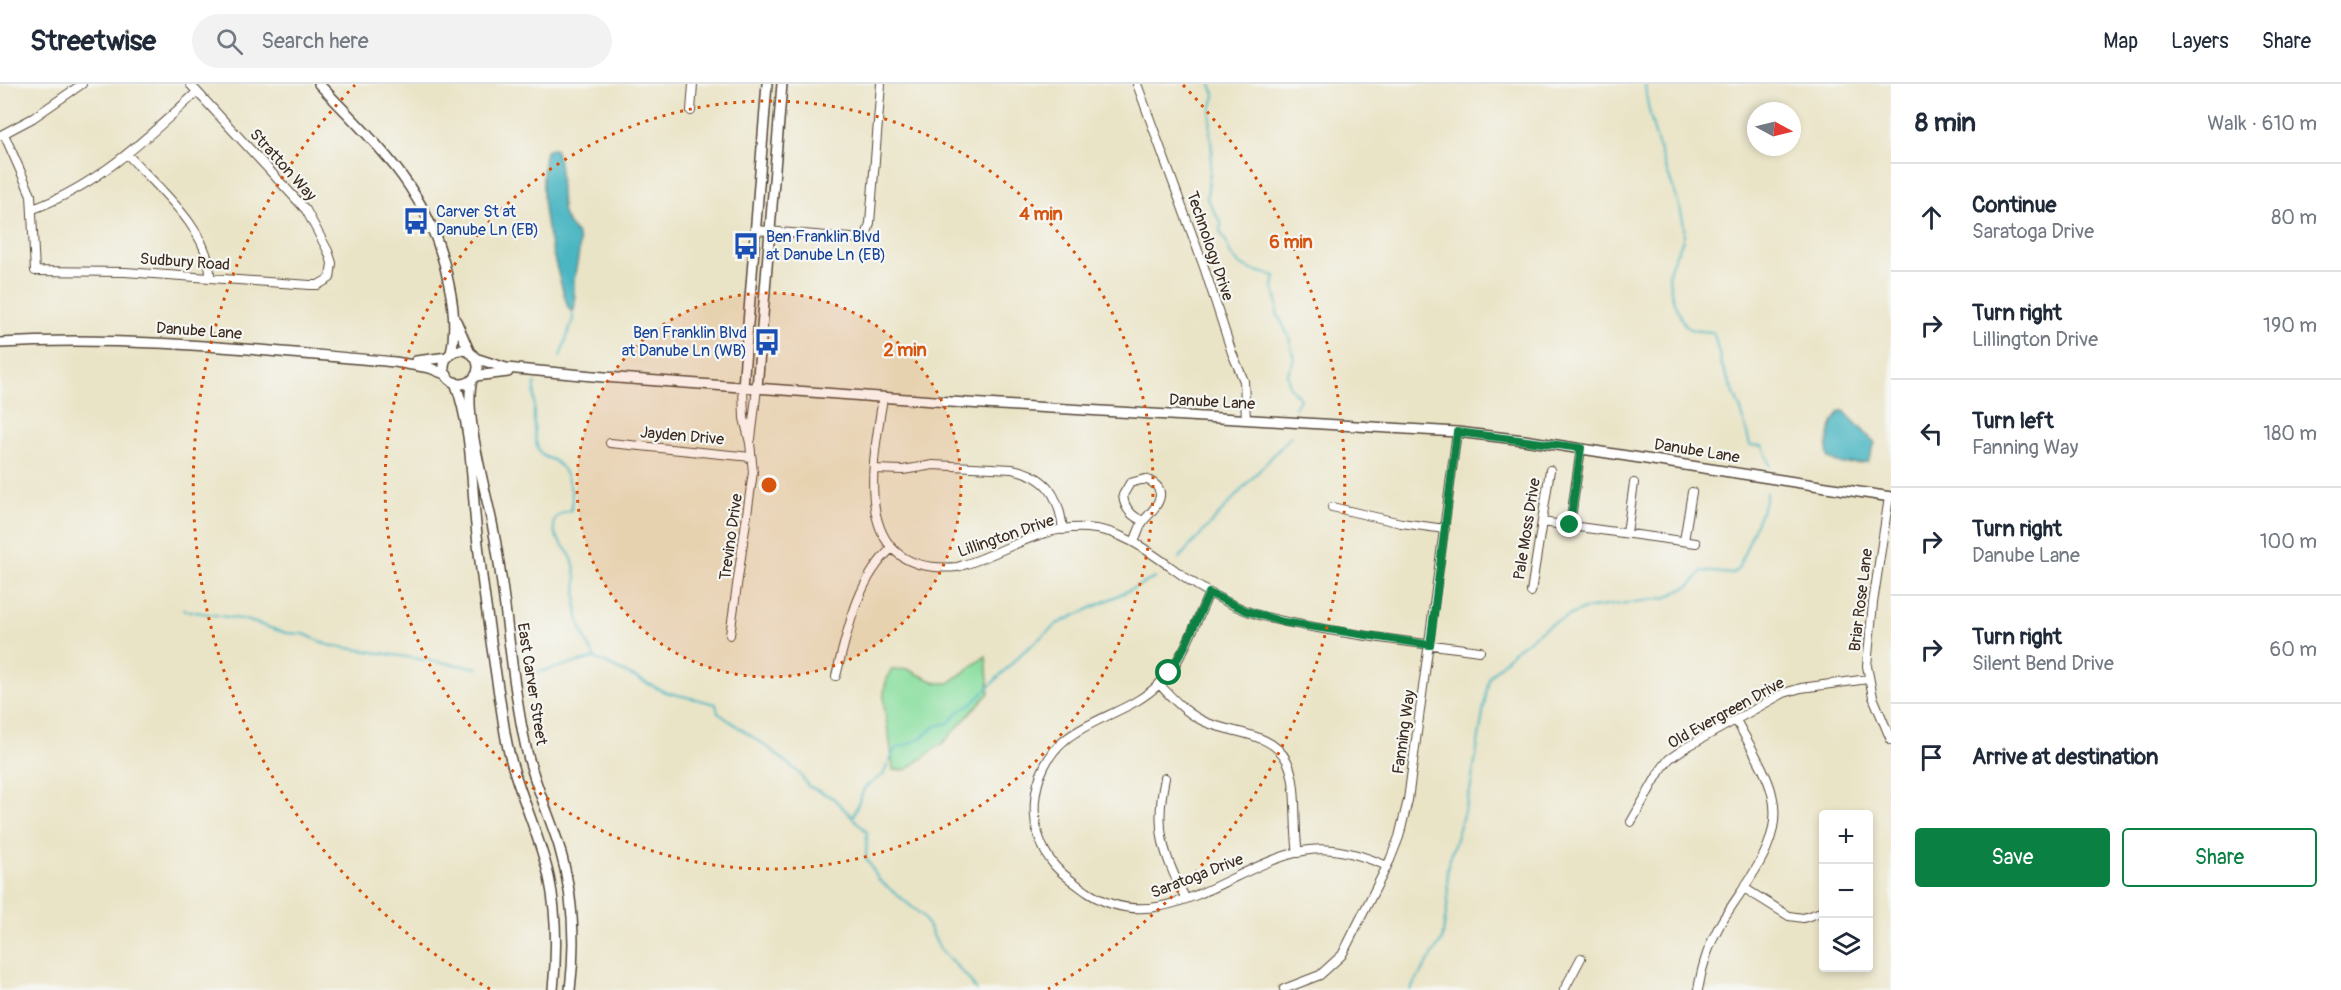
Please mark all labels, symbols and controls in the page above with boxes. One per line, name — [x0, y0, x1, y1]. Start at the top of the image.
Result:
search box — [192, 14, 612, 68]
text: Streetwise — [30, 24, 156, 59]
icon: search — [213, 25, 246, 58]
text: Search here — [261, 27, 369, 55]
text: Map — [2103, 28, 2138, 55]
text: Layers — [2171, 28, 2229, 55]
text: Share — [2262, 28, 2311, 55]
north arrow — [1747, 102, 1801, 156]
text: 8 min — [1915, 107, 1976, 139]
text: Walk · 610 m — [2207, 111, 2317, 136]
street label: Stratton Way — [245, 125, 321, 205]
street label: Technology Drive — [1182, 189, 1238, 303]
text: Continue — [1972, 191, 2056, 219]
icon: ahead — [1915, 201, 1948, 234]
place label: Carver St at Danube Ln (EB) — [436, 202, 539, 240]
text: 4 min — [1019, 203, 1063, 226]
text: 80 m — [2271, 205, 2317, 230]
bus stop icon: Carver St at Danube Ln (EB) — [401, 206, 431, 236]
text: Saratoga Drive — [1972, 219, 2094, 244]
place label: Ben Franklin Blvd at Danube Ln (EB) — [766, 227, 886, 265]
bus stop icon: Ben Franklin Blvd at Danube Ln (EB) — [731, 231, 761, 261]
text: 6 min — [1269, 231, 1313, 254]
street label: Sudbury Road — [139, 249, 231, 275]
text: Turn right — [1972, 299, 2062, 327]
icon: right — [1915, 309, 1948, 342]
text: 190 m — [2263, 313, 2317, 338]
street label: Danube Lane — [155, 318, 243, 344]
place label: Ben Franklin Blvd at Danube Ln (WB) — [622, 323, 747, 361]
bus stop icon: Ben Franklin Blvd at Danube Ln (WB) — [752, 327, 782, 357]
text: Lillington Drive — [1972, 327, 2098, 352]
text: 2 min — [883, 339, 927, 362]
street label: Danube Lane — [1168, 390, 1256, 414]
text: Turn left — [1972, 407, 2054, 435]
icon: left — [1915, 417, 1948, 450]
text: 180 m — [2263, 421, 2317, 446]
street label: Jayden Drive — [639, 422, 725, 450]
street label: Danube Lane — [1653, 434, 1741, 468]
text: Fanning Way — [1972, 435, 2078, 460]
centre of rings — [759, 475, 779, 495]
street label: Pale Moss Drive — [1509, 477, 1545, 581]
street label: Trevino Drive — [715, 492, 747, 582]
street label: Lillington Drive — [955, 510, 1057, 562]
route end — [1556, 511, 1582, 537]
text: Turn right — [1972, 515, 2062, 543]
icon: right — [1915, 525, 1948, 558]
text: 100 m — [2260, 529, 2317, 554]
text: Danube Lane — [1972, 543, 2080, 568]
street label: Briar Rose Lane — [1845, 547, 1877, 653]
street label: East Carver Street — [512, 621, 552, 747]
text: Turn right — [1972, 623, 2062, 651]
icon: right — [1915, 633, 1948, 666]
text: 60 m — [2270, 637, 2317, 662]
text: Silent Bend Drive — [1972, 651, 2114, 676]
route start — [1155, 659, 1181, 685]
street label: Old Evergreen Drive — [1664, 673, 1788, 753]
street label: Fanning Way — [1388, 688, 1420, 775]
icon: arrive — [1915, 741, 1948, 774]
text: Arrive at destination — [1972, 743, 2158, 771]
map controls — [1819, 810, 1873, 972]
button: + — [1819, 810, 1873, 864]
button: Save — [1915, 828, 2110, 887]
button: Share — [2122, 828, 2317, 887]
street label: Saratoga Drive — [1148, 849, 1246, 903]
button: − — [1819, 864, 1873, 918]
button: layers — [1819, 918, 1873, 972]

